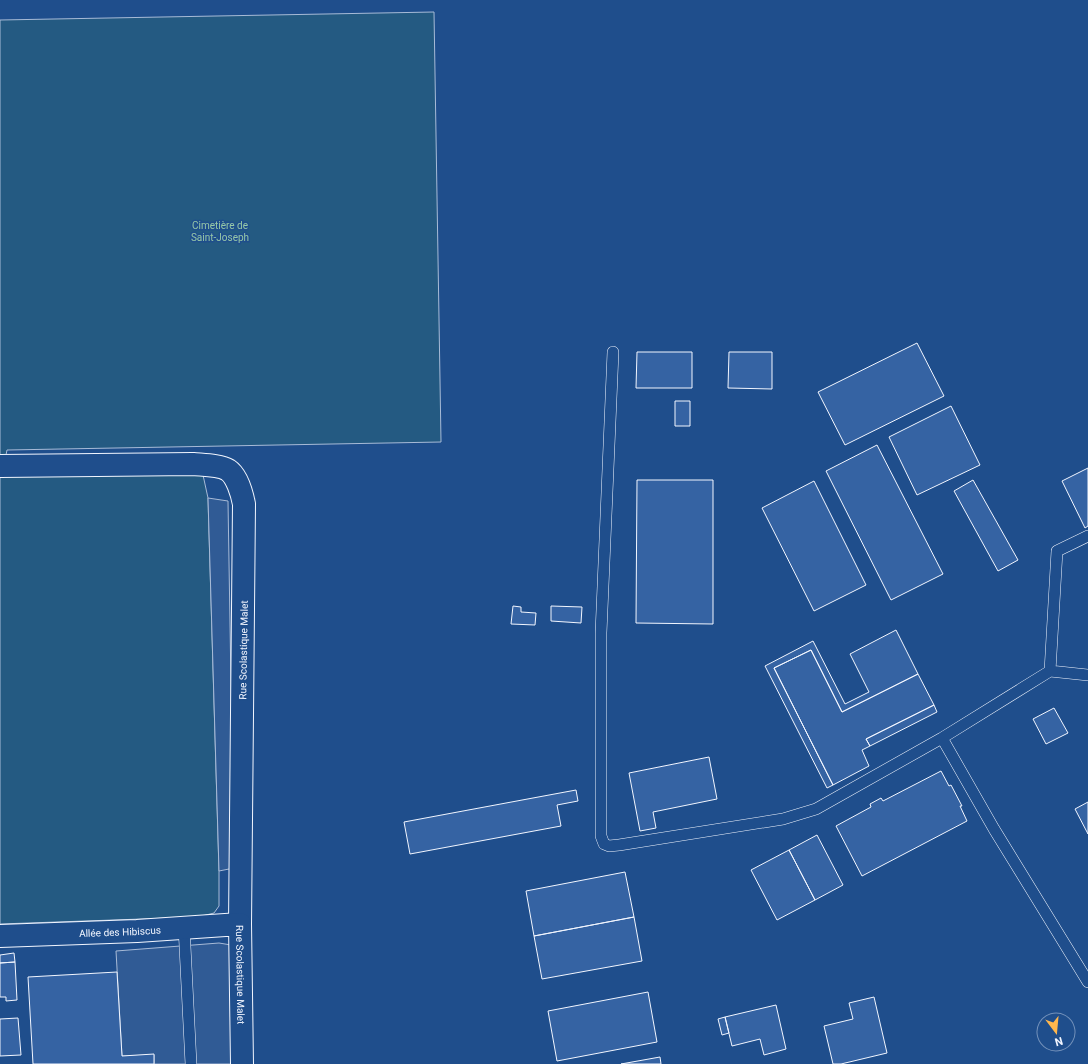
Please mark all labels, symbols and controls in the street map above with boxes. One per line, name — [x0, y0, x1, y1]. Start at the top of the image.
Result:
park label: Cimetière de Saint-Joseph — [191, 220, 249, 243]
street label: Rue Scolastique Malet — [237, 600, 250, 700]
street label: Allée des Hibiscus — [79, 924, 161, 939]
street label: Rue Scolastique Malet — [234, 925, 246, 1024]
north arrow — [1036, 1012, 1076, 1052]
text: N — [1053, 1034, 1064, 1049]

